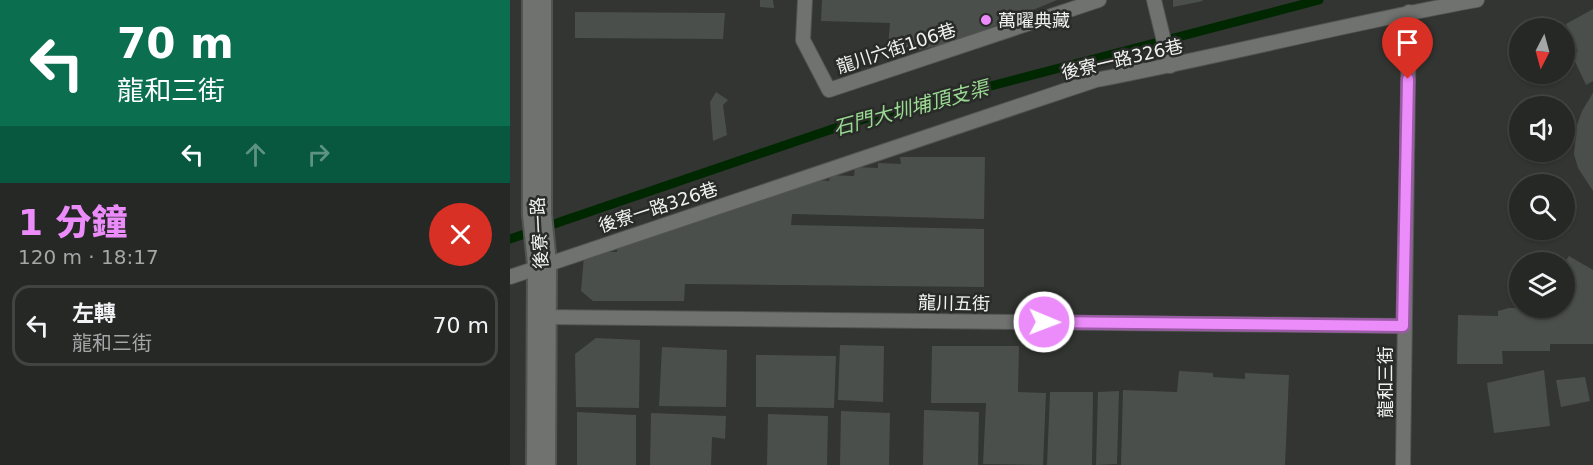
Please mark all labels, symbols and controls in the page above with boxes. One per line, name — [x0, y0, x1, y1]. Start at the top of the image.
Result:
place label: 萬曜典藏 — [998, 10, 1070, 31]
marker: 萬曜典藏 — [979, 13, 993, 27]
pin — [1382, 17, 1433, 79]
north arrow — [1509, 18, 1575, 84]
map controls — [1509, 18, 1575, 318]
text: 70 m — [117, 19, 234, 68]
street label: 龍川六街106巷 — [834, 19, 958, 77]
icon: left — [18, 24, 96, 102]
icon: arrive — [1391, 26, 1424, 59]
street label: 後寮一路326巷 — [1059, 35, 1185, 83]
text: 龍和三街 — [117, 75, 225, 106]
water label: 石門大圳埔頂支渠 — [831, 75, 994, 140]
button: sound — [1509, 96, 1575, 162]
icon: left — [176, 138, 209, 171]
icon: ahead — [239, 138, 272, 171]
icon: right — [302, 138, 335, 171]
button: search — [1509, 174, 1575, 240]
street label: 後寮一路326巷 — [596, 178, 720, 236]
street label: 後寮一路 — [527, 196, 551, 270]
text: 1 分鐘 — [18, 202, 128, 243]
button: close — [429, 203, 492, 266]
text: 120 m · 18:17 — [18, 245, 159, 269]
button: layers — [1509, 252, 1575, 318]
position arrow — [1012, 290, 1076, 354]
street label: 龍川五街 — [918, 292, 990, 314]
text: 左轉 — [72, 301, 116, 326]
icon: left — [21, 309, 54, 342]
text: 70 m — [433, 313, 489, 338]
text: 龍和三街 — [72, 331, 152, 355]
street label: 龍和三街 — [1375, 346, 1396, 418]

